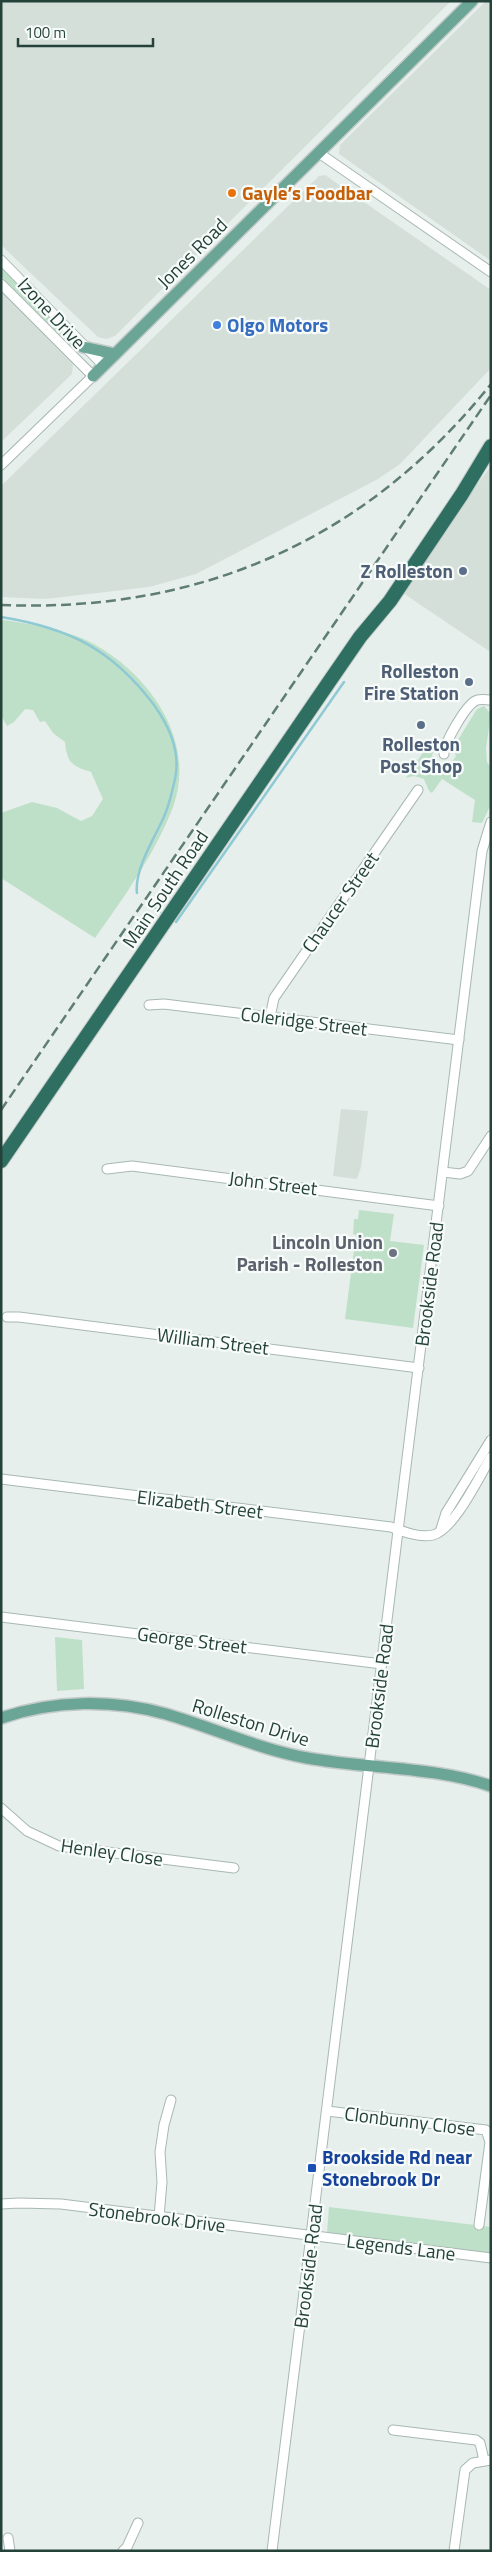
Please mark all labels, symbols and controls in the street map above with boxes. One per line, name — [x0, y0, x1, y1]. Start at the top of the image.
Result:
scale bar — [18, 15, 152, 47]
text: 100 m — [25, 21, 66, 44]
place label: Gayle’s Foodbar — [242, 178, 373, 207]
marker: Gayle’s Foodbar — [226, 187, 238, 199]
street label: Jones Road — [150, 211, 234, 295]
street label: Izone Drive — [11, 270, 93, 355]
place label: Olgo Motors — [227, 310, 328, 339]
marker: Olgo Motors — [211, 319, 223, 331]
place label: Z Rolleston — [361, 556, 453, 585]
marker: Z Rolleston — [457, 565, 469, 577]
place label: Rolleston Fire Station — [364, 656, 459, 707]
marker: Rolleston Fire Station — [463, 676, 475, 688]
marker: Rolleston Post Shop — [415, 719, 427, 731]
place label: Rolleston Post Shop — [380, 729, 462, 780]
street label: Main South Road — [114, 824, 215, 953]
street label: Chaucer Street — [294, 845, 385, 958]
street label: Coleridge Street — [239, 998, 369, 1043]
street label: John Street — [227, 1163, 319, 1202]
street label: Brookside Road — [406, 1220, 451, 1348]
place label: Lincoln Union Parish - Rolleston — [236, 1227, 383, 1278]
marker: Lincoln Union Parish - Rolleston — [387, 1247, 399, 1259]
street label: William Street — [155, 1319, 271, 1362]
street label: Elizabeth Street — [135, 1481, 265, 1526]
street label: George Street — [136, 1618, 249, 1661]
street label: Brookside Road — [356, 1622, 401, 1750]
street label: Rolleston Drive — [189, 1690, 313, 1753]
street label: Henley Close — [59, 1830, 165, 1873]
street label: Clonbunny Close — [343, 2098, 477, 2143]
place label: Brookside Rd near Stonebrook Dr — [322, 2142, 472, 2193]
marker: Brookside Rd near Stonebrook Dr — [306, 2162, 318, 2174]
street label: Stonebrook Drive — [87, 2194, 227, 2239]
street label: Brookside Road — [285, 2202, 330, 2330]
street label: Legends Lane — [345, 2225, 457, 2268]

